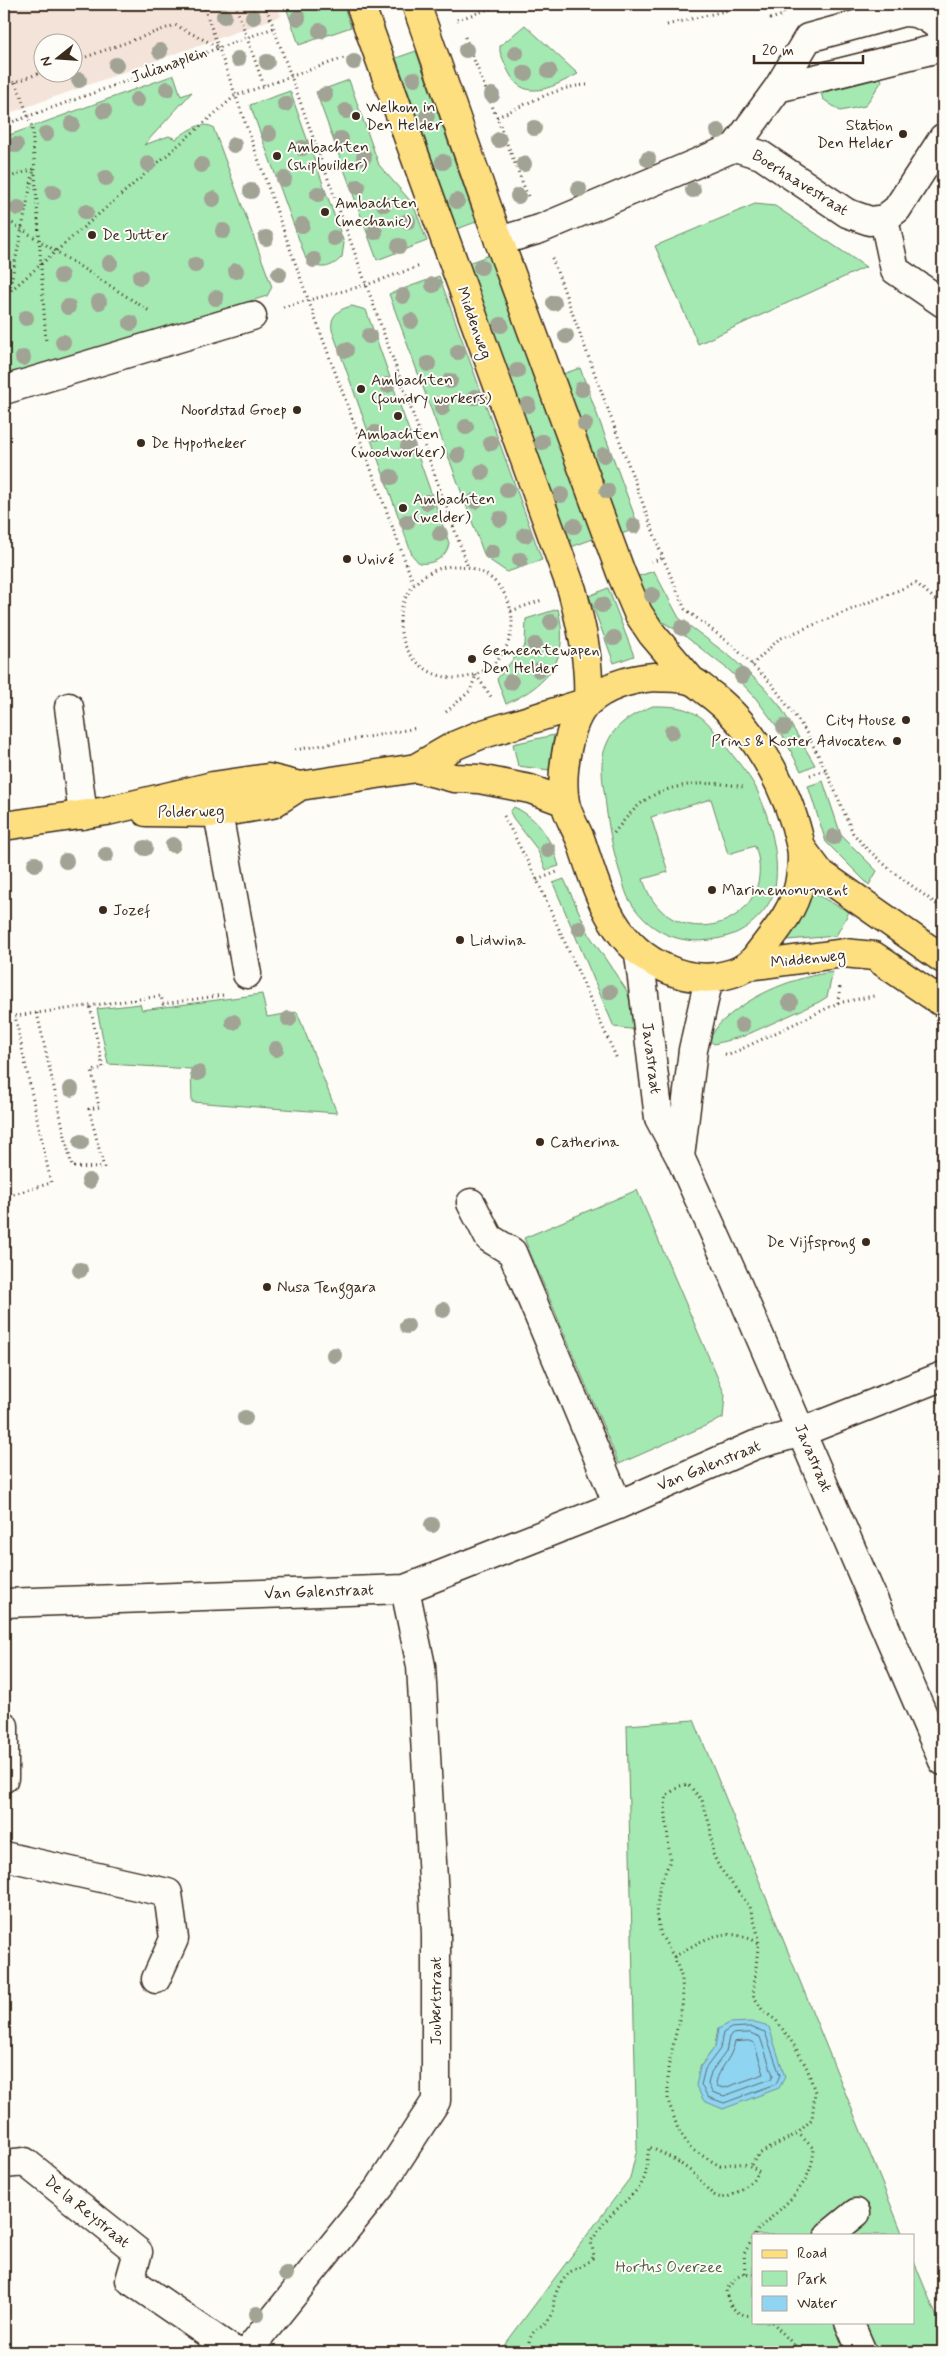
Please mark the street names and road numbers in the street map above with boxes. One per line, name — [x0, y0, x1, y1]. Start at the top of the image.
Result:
street label: Julianaplein — [128, 42, 210, 88]
street label: Boerhaavestraat — [748, 145, 852, 221]
street label: Middenweg — [450, 284, 497, 362]
street label: Polderweg — [157, 801, 225, 824]
street label: Middenweg — [769, 945, 847, 974]
street label: Javastraat — [636, 1021, 666, 1095]
street label: Javastraat — [789, 1421, 837, 1495]
street label: Van Galenstraat — [654, 1436, 764, 1496]
street label: Van Galenstraat — [264, 1580, 374, 1604]
street label: Joubertstraat — [426, 1957, 447, 2045]
street label: De la Reystraat — [40, 2171, 134, 2253]

